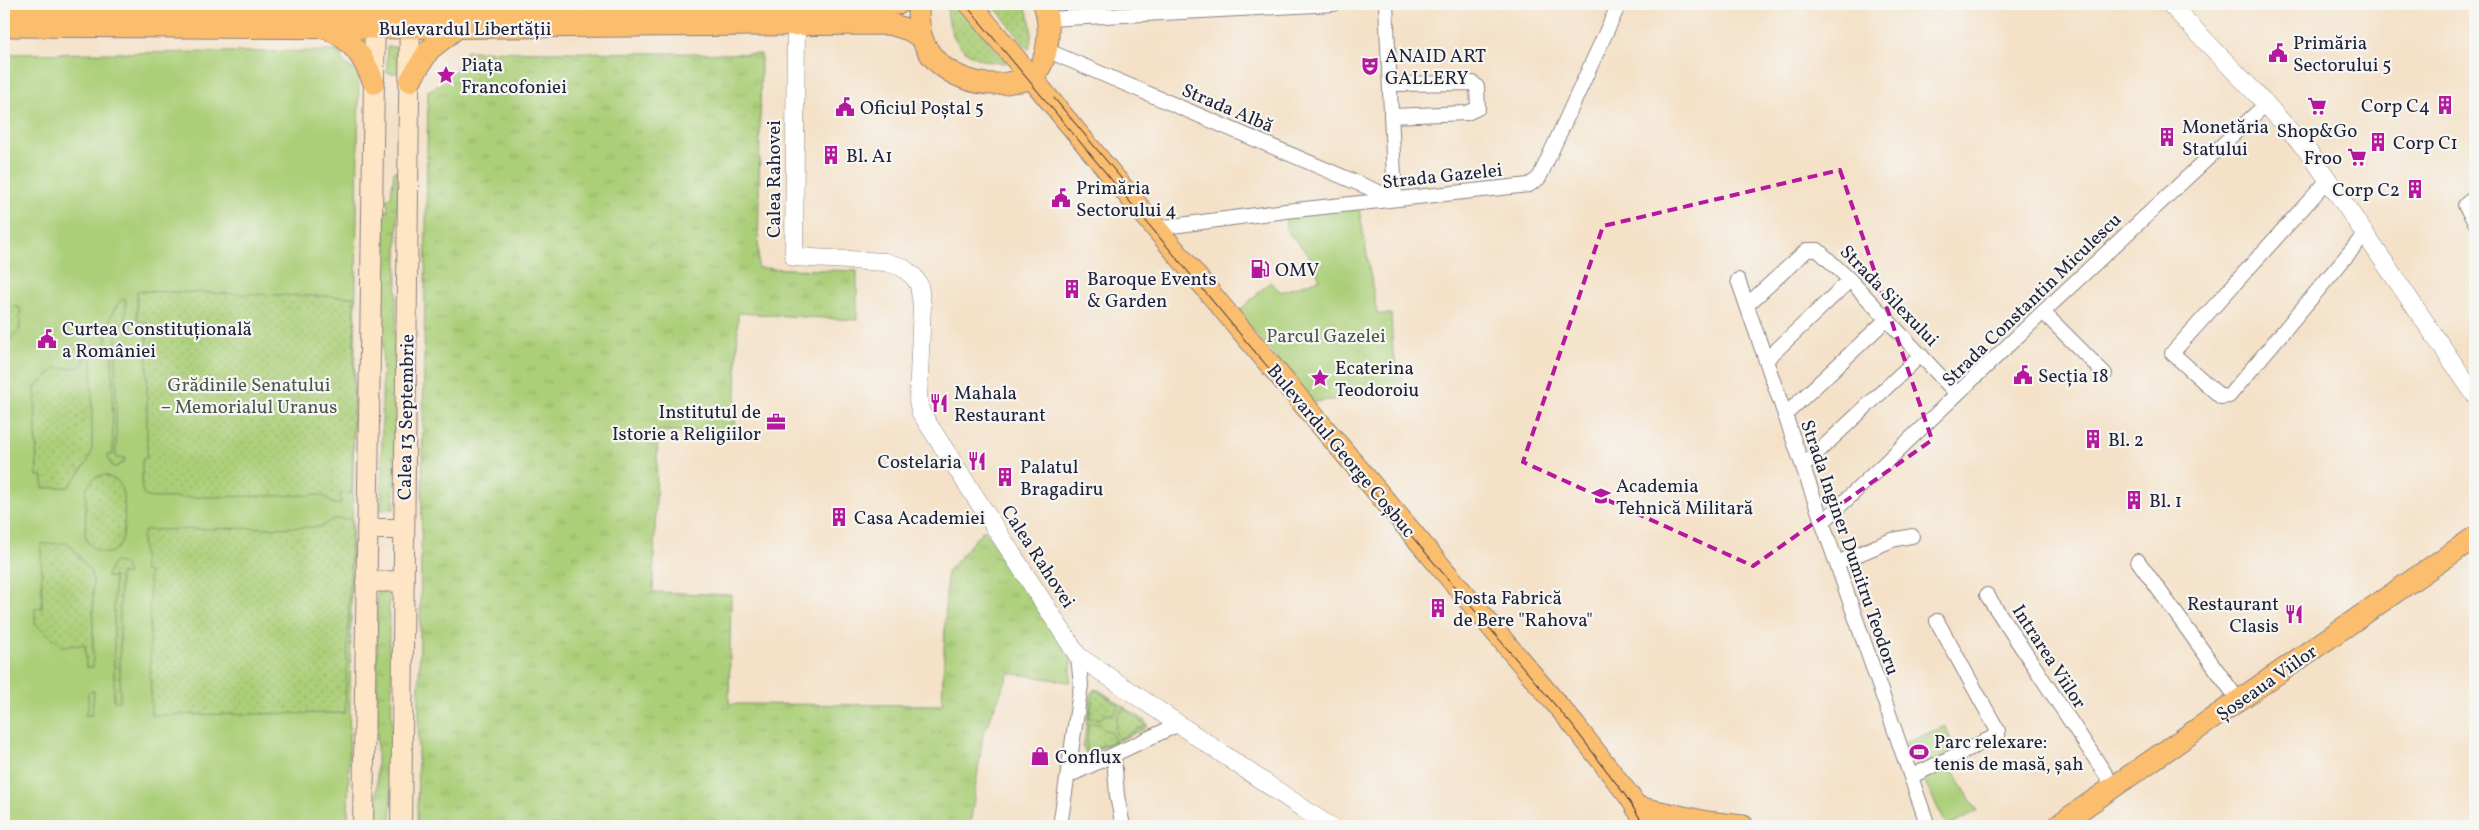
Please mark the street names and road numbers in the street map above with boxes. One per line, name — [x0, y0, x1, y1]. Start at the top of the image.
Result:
street label: Bulevardul Libertății — [378, 17, 552, 43]
street label: Strada Albă — [1177, 78, 1277, 140]
street label: Calea Rahovei — [762, 120, 788, 238]
street label: Strada Gazelei — [1381, 158, 1504, 196]
street label: Strada Constantin Miculescu — [1937, 208, 2128, 393]
street label: Strada Silexului — [1833, 240, 1944, 353]
street label: Calea 13 Septembrie — [393, 334, 421, 500]
street label: Bulevardul George Coșbuc — [1260, 359, 1421, 544]
street label: Strada Inginer Dumitru Teodoru — [1793, 417, 1905, 679]
street label: Calea Rahovei — [994, 500, 1081, 614]
street label: Intrarea Viilor — [2005, 600, 2092, 714]
street label: Șoseaua Viilor — [2211, 639, 2323, 728]

